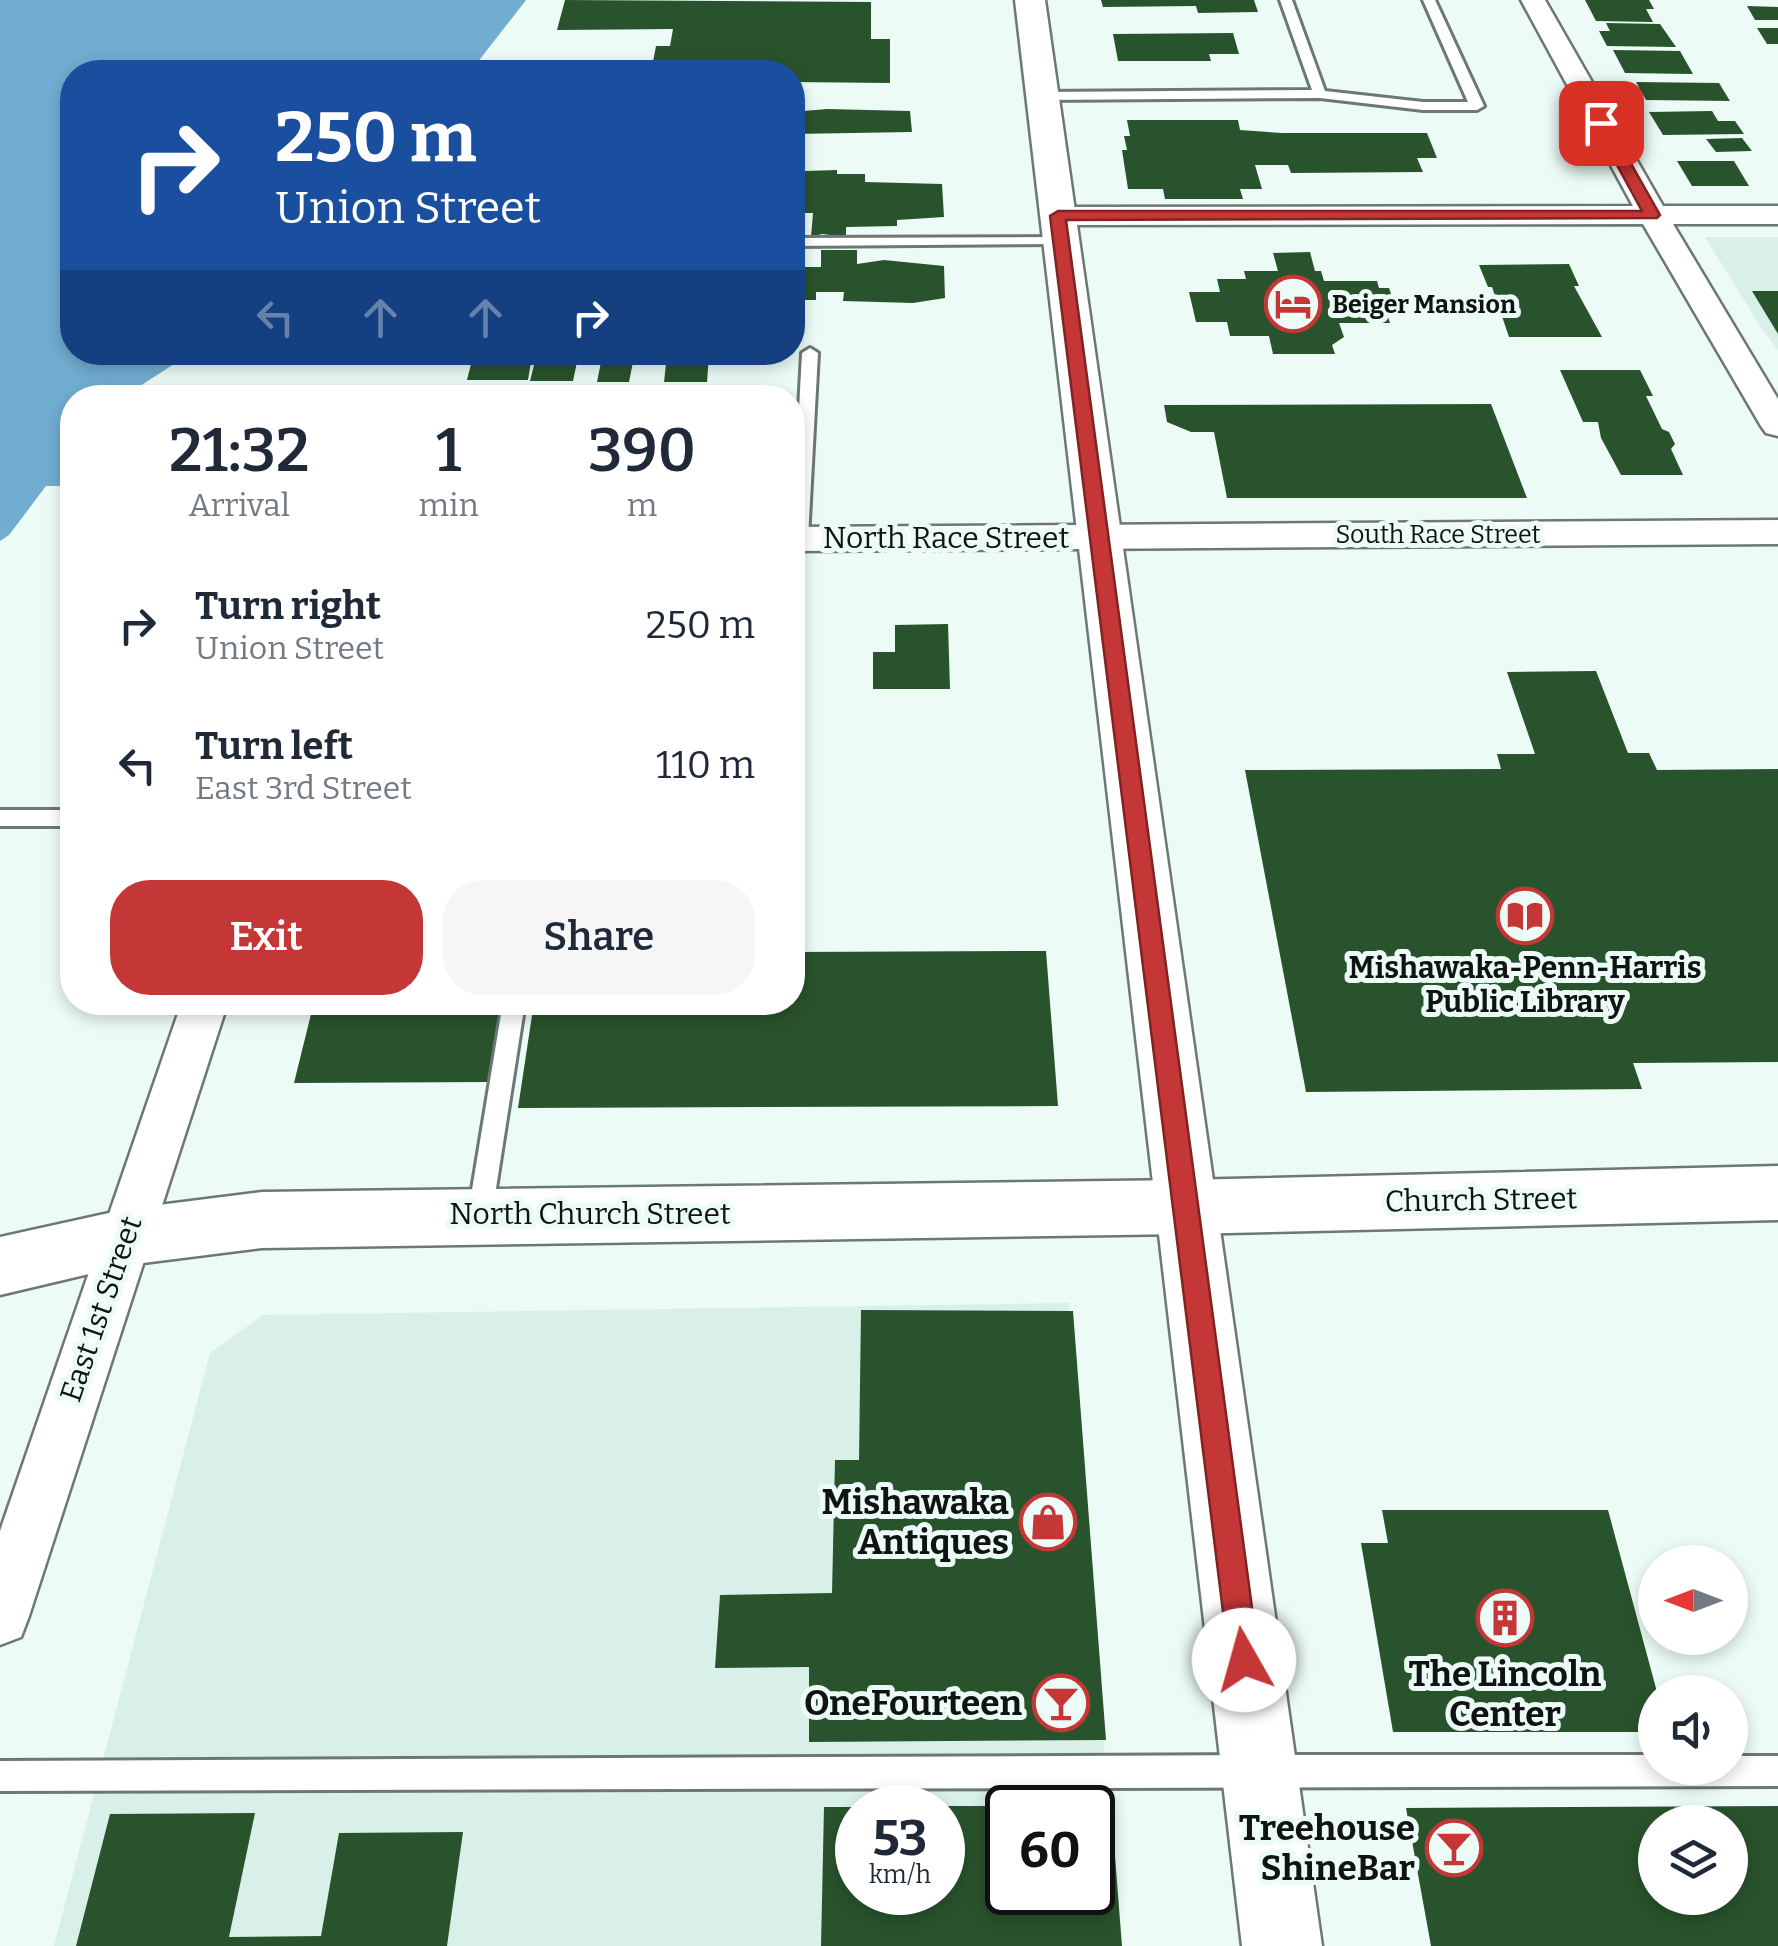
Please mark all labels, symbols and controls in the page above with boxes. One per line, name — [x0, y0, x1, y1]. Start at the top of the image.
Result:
pin — [1559, 81, 1644, 166]
text: 250 m — [275, 96, 477, 180]
icon: arrive — [1574, 96, 1629, 151]
icon: right — [110, 100, 240, 230]
text: Union Street — [275, 181, 541, 235]
hotel icon: Beiger Mansion — [1263, 274, 1323, 334]
icon: left — [248, 290, 303, 345]
icon: ahead — [353, 290, 408, 345]
icon: ahead — [458, 290, 513, 345]
icon: right — [563, 290, 618, 345]
place label: Beiger Mansion — [1332, 290, 1516, 320]
text: 21:32 — [169, 415, 309, 487]
text: 1 — [436, 415, 461, 487]
text: 390 — [588, 415, 696, 487]
text: Arrival — [189, 486, 290, 524]
text: min — [418, 486, 479, 524]
text: m — [627, 486, 657, 524]
street label: North Race Street — [823, 520, 1069, 556]
street label: South Race Street — [1335, 520, 1541, 550]
text: Turn right — [195, 583, 381, 629]
icon: right — [110, 598, 165, 653]
text: 250 m — [646, 602, 755, 648]
text: Union Street — [195, 629, 384, 667]
text: Turn left — [195, 723, 353, 769]
icon: left — [110, 738, 165, 793]
text: 110 m — [656, 742, 755, 788]
text: East 3rd Street — [195, 769, 412, 807]
button: Exit — [110, 880, 423, 995]
button: Share — [443, 880, 755, 995]
library icon: Mishawaka-Penn-Harris Public Library — [1495, 886, 1555, 946]
place label: Mishawaka-Penn-Harris Public Library — [1349, 950, 1701, 1020]
street label: Church Street — [1384, 1180, 1578, 1220]
street label: North Church Street — [449, 1196, 731, 1232]
street label: East 1st Street — [52, 1211, 150, 1406]
place label: Mishawaka Antiques — [821, 1481, 1009, 1563]
shop icon: Mishawaka Antiques — [1018, 1492, 1078, 1552]
north arrow — [1638, 1545, 1748, 1655]
map controls — [1638, 1545, 1748, 1915]
building icon: The Lincoln Center — [1475, 1588, 1535, 1648]
position arrow — [1192, 1608, 1296, 1712]
place label: The Lincoln Center — [1409, 1653, 1602, 1735]
bar icon: OneFourteen — [1031, 1673, 1091, 1733]
button: sound — [1638, 1675, 1748, 1785]
place label: OneFourteen — [804, 1682, 1022, 1724]
speed limit sign: 60 — [985, 1785, 1115, 1915]
button: layers — [1638, 1805, 1748, 1915]
place label: Treehouse ShineBar — [1239, 1807, 1415, 1889]
text: 53 — [873, 1808, 927, 1868]
bar icon: Treehouse ShineBar — [1424, 1818, 1484, 1878]
text: km/h — [869, 1860, 931, 1890]

